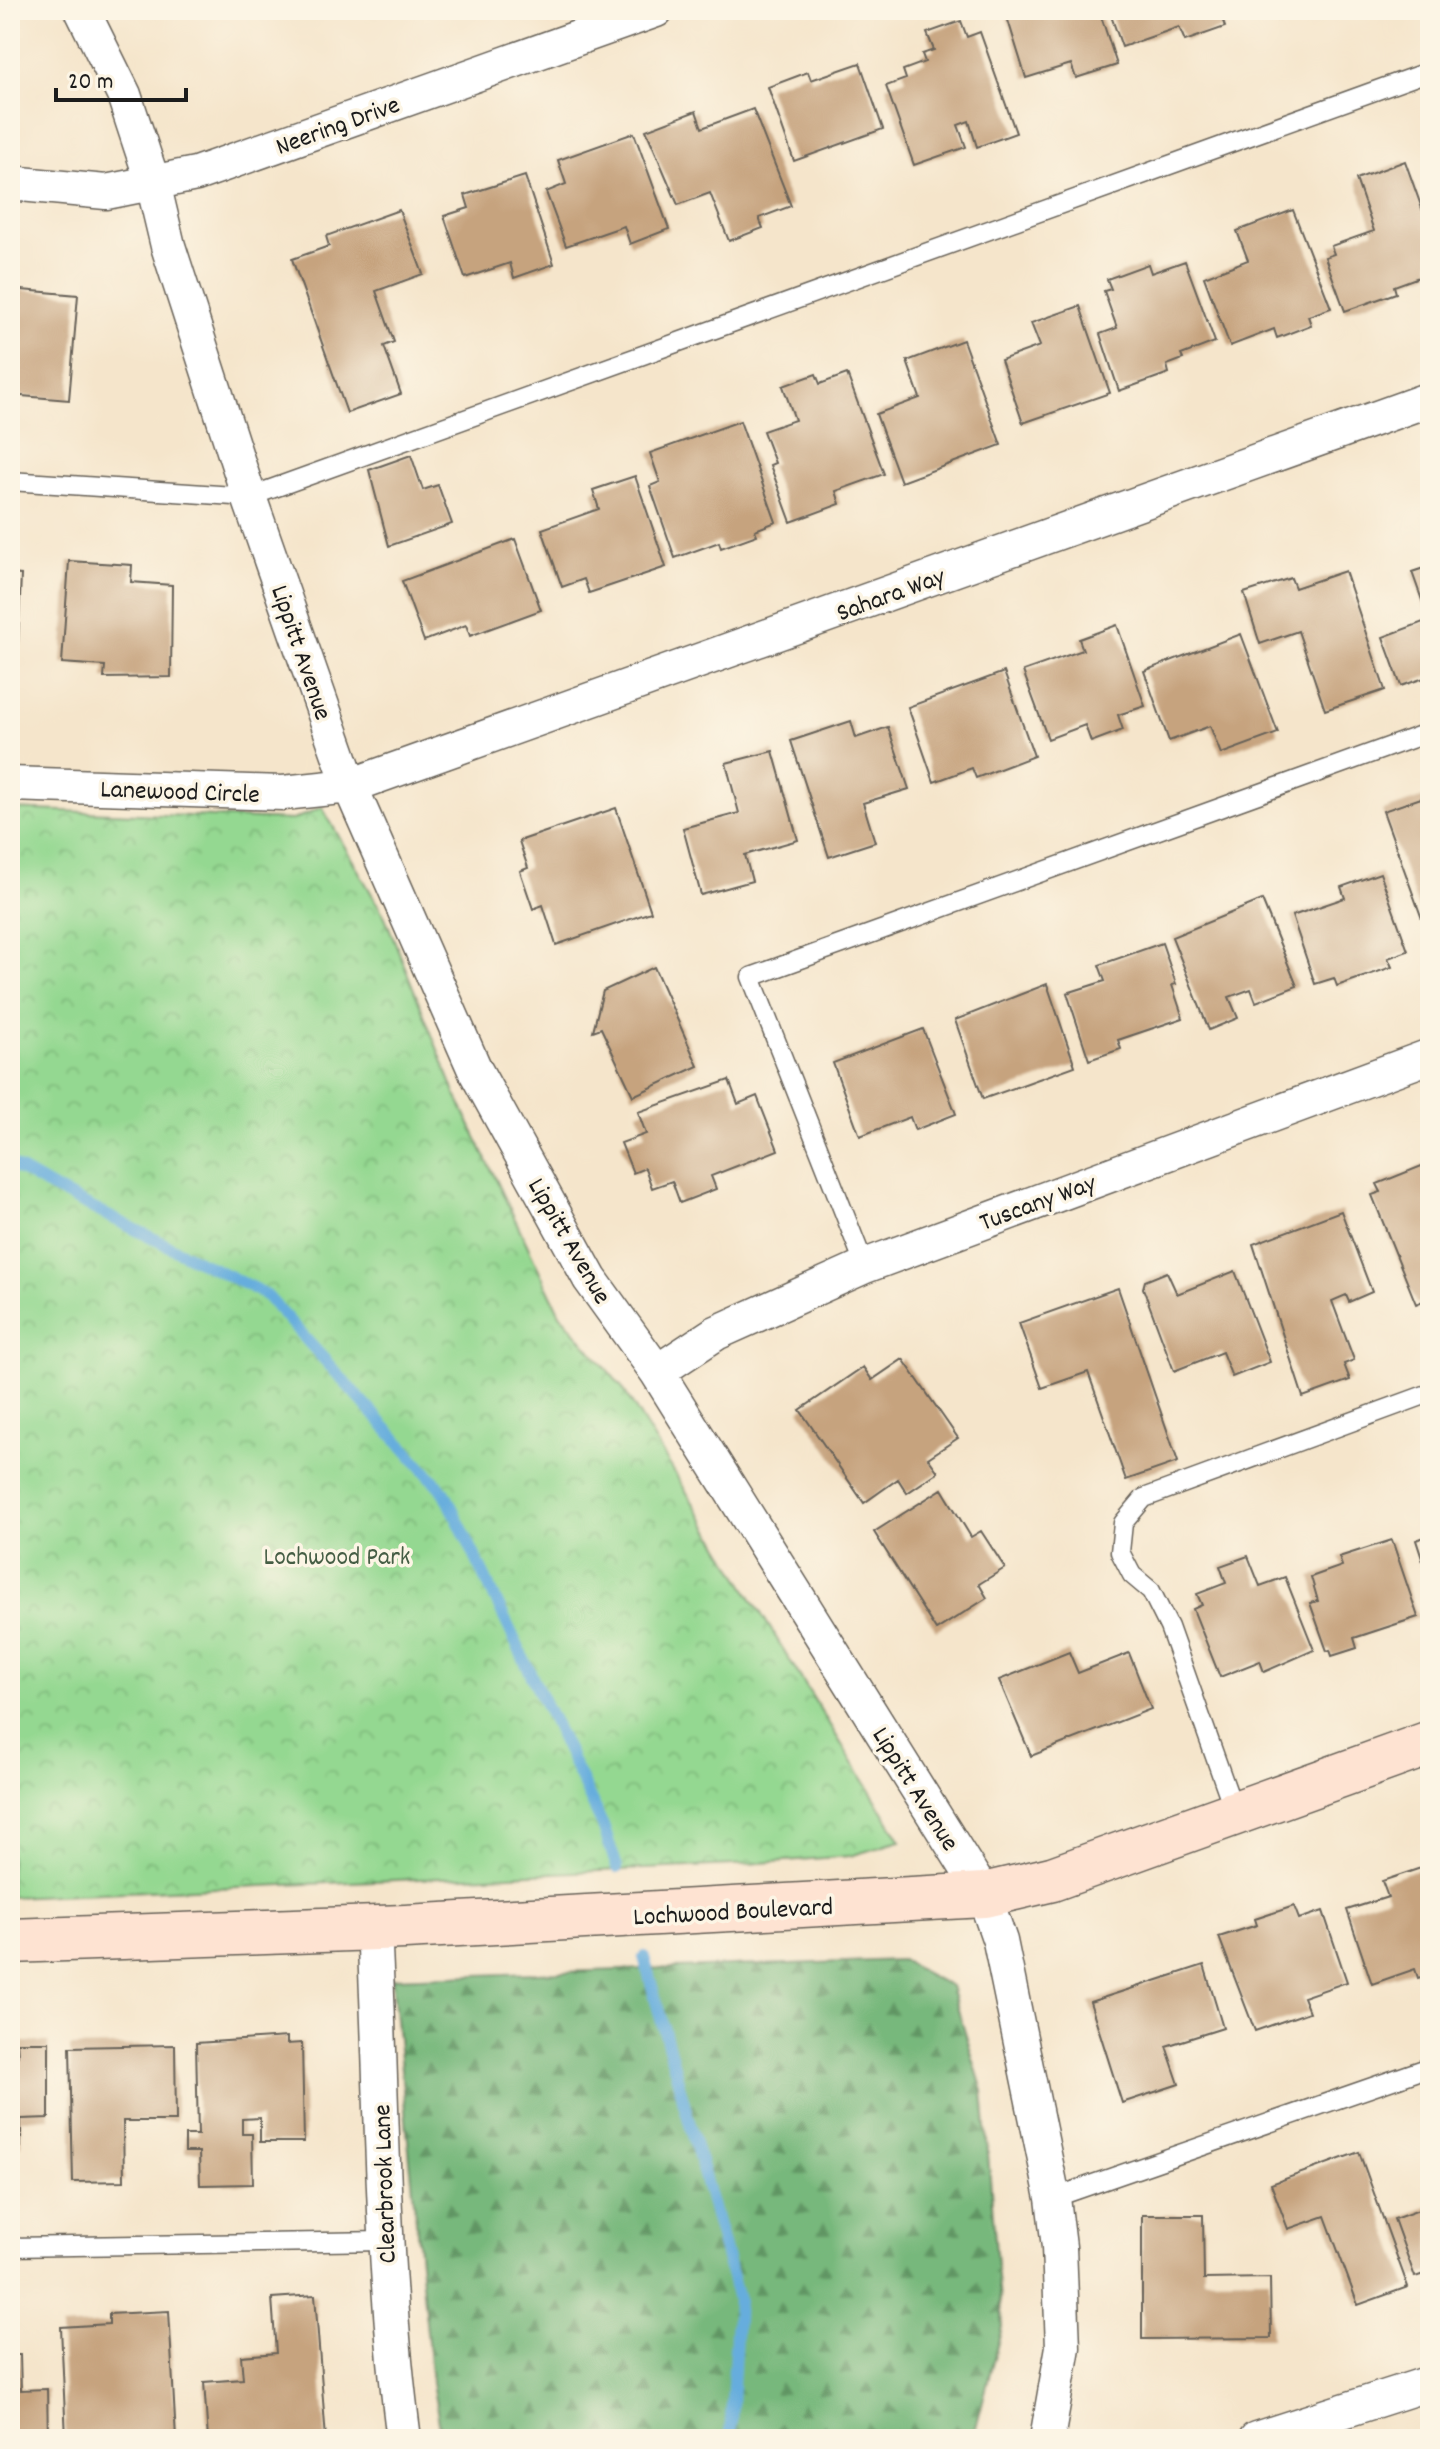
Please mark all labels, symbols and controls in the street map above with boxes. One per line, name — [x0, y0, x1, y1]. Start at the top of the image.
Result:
scale bar — [56, 52, 186, 102]
text: 20 m — [68, 66, 114, 100]
street label: Neering Drive — [271, 88, 405, 167]
street label: Sahara Way — [832, 559, 951, 633]
street label: Lippitt Avenue — [259, 581, 340, 726]
street label: Lanewood Circle — [99, 772, 260, 815]
street label: Tuscany Way — [975, 1166, 1102, 1242]
street label: Lippitt Avenue — [517, 1172, 619, 1312]
park label: Lochwood Park — [264, 1540, 410, 1577]
street label: Lippitt Avenue — [861, 1721, 967, 1859]
street label: Lochwood Boulevard — [632, 1890, 834, 1937]
street label: Clearbrook Lane — [365, 2104, 408, 2264]

